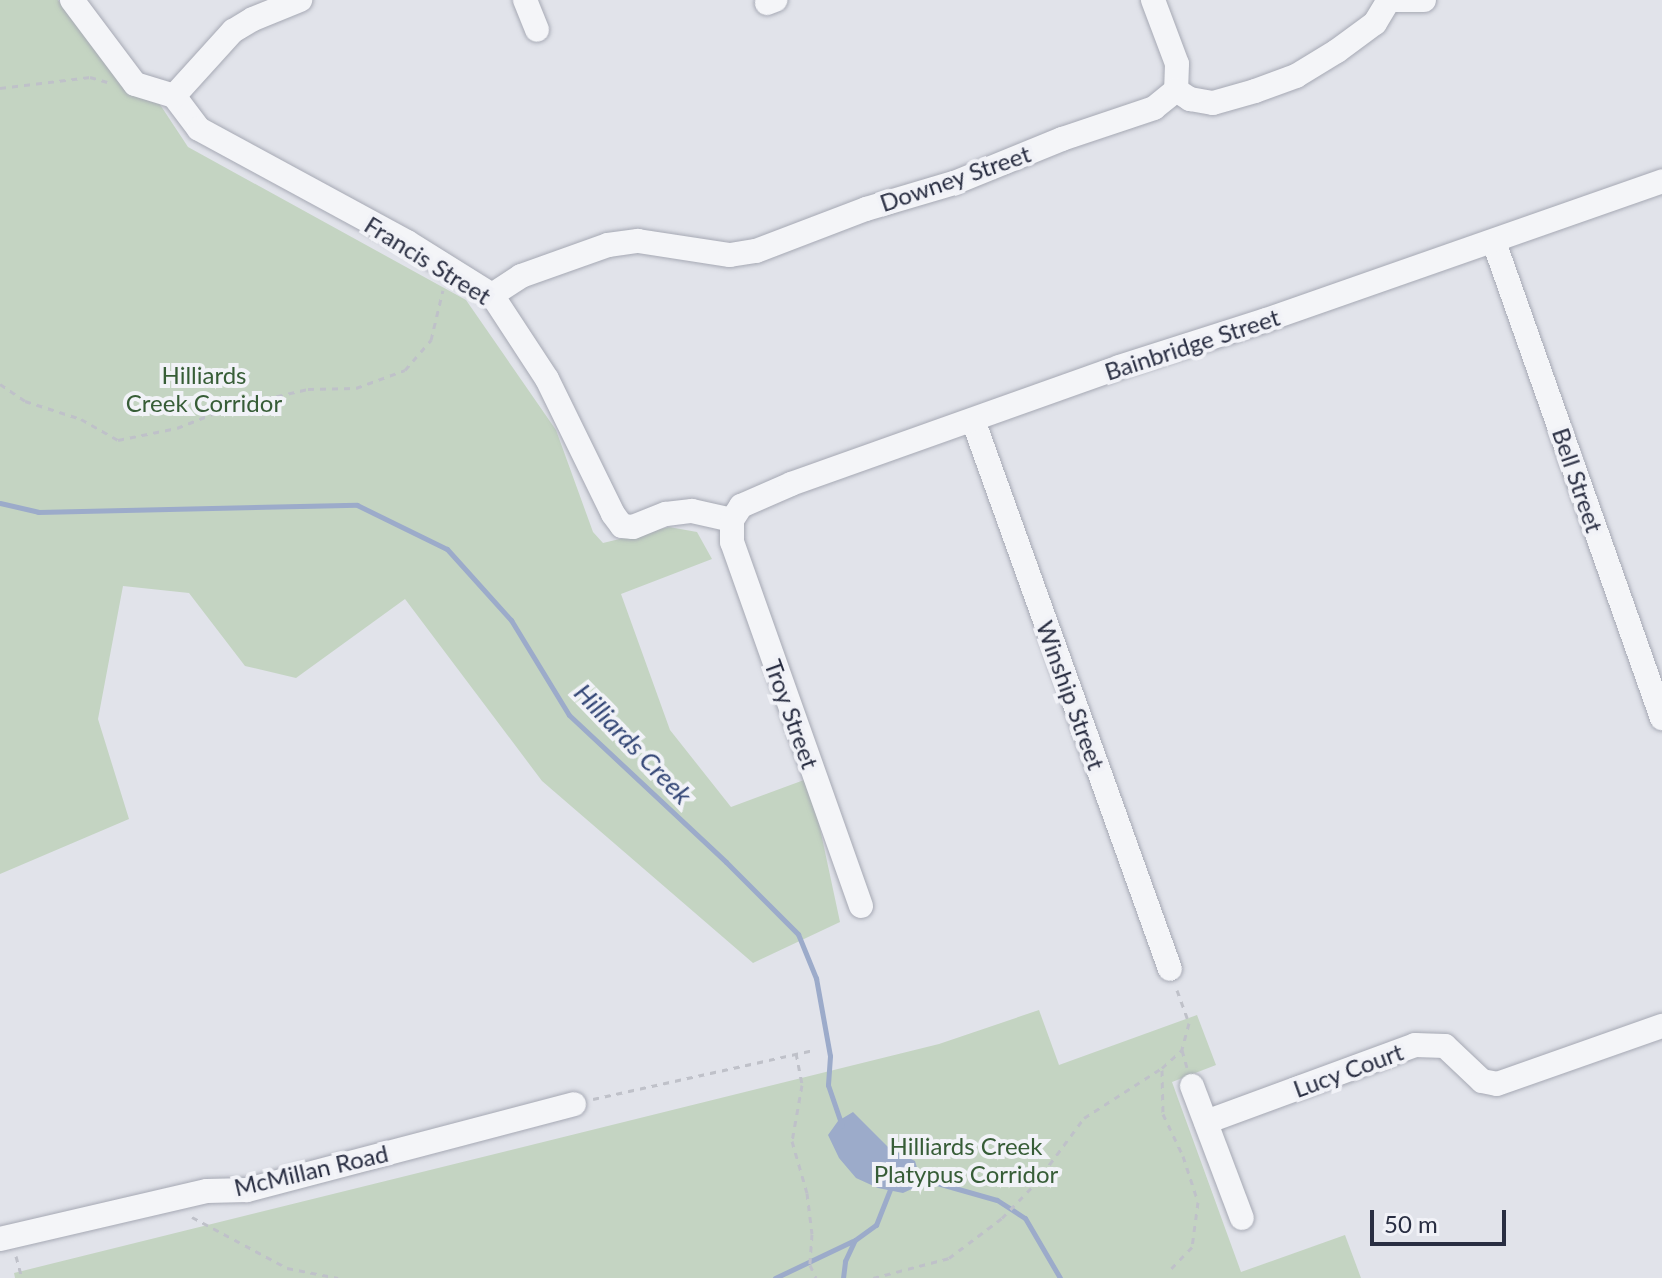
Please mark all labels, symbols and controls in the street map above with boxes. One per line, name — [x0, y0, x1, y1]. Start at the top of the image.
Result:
street label: Downey Street — [876, 139, 1034, 217]
street label: Francis Street — [360, 210, 496, 310]
street label: Bainbridge Street — [1101, 302, 1283, 386]
park label: Hilliards Creek Corridor — [126, 361, 282, 417]
street label: Bell Street — [1547, 424, 1609, 536]
street label: Winship Street — [1031, 617, 1111, 773]
street label: Troy Street — [759, 655, 825, 773]
water label: Hilliards Creek — [568, 677, 698, 811]
street label: Lucy Court — [1289, 1037, 1407, 1103]
park label: Hilliards Creek Platypus Corridor — [874, 1132, 1058, 1188]
street label: McMillan Road — [231, 1138, 391, 1202]
scale bar — [1374, 1194, 1510, 1244]
text: 50 m — [1384, 1209, 1438, 1238]

